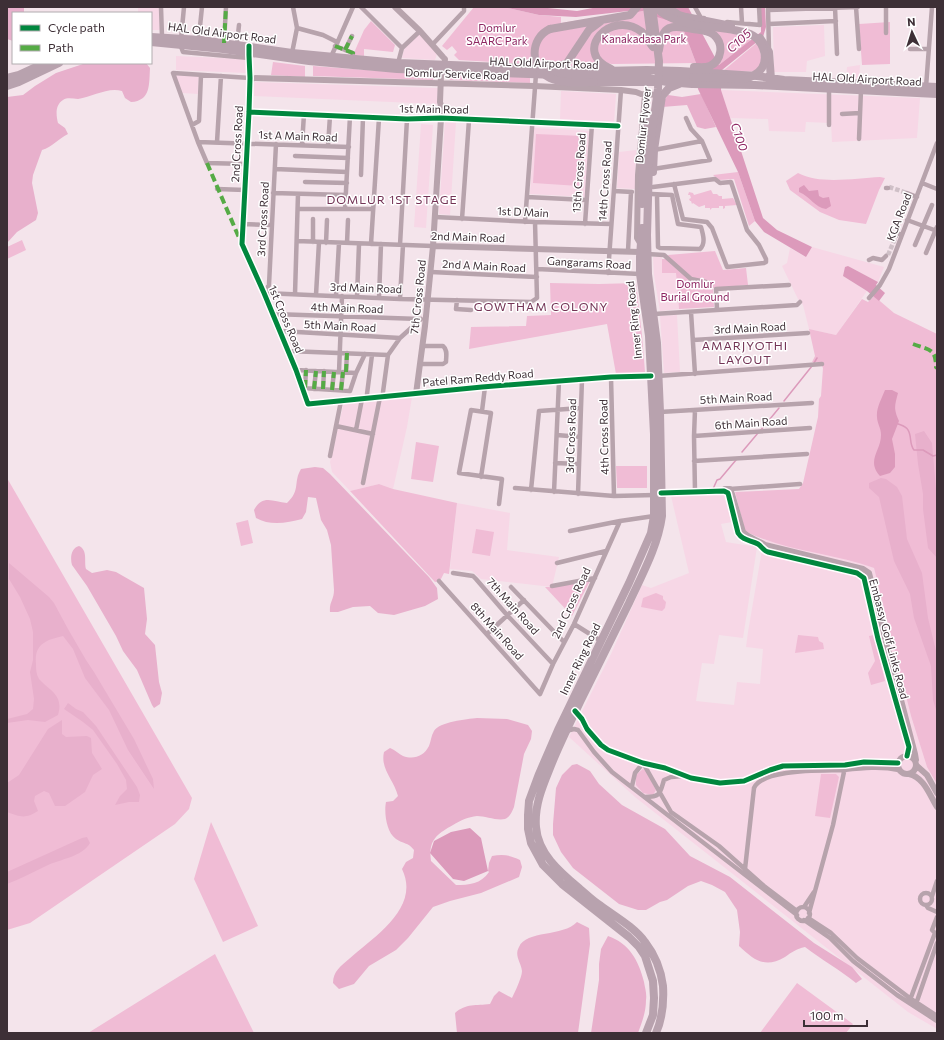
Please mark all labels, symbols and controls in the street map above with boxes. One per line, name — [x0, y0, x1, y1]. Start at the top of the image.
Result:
legend — [12, 12, 152, 64]
north arrow — [892, 12, 932, 52]
text: N — [907, 15, 916, 28]
street label: HAL Old Airport Road — [167, 19, 277, 46]
text: Cycle path — [48, 20, 105, 34]
park label: Domlur SAARC Park — [466, 21, 528, 47]
water label: C105 — [723, 26, 753, 55]
park label: Kanakadasa Park — [602, 32, 686, 45]
text: Path — [48, 40, 74, 54]
street label: HAL Old Airport Road — [489, 54, 599, 71]
street label: Domlur Service Road — [405, 65, 509, 82]
street label: HAL Old Airport Road — [812, 69, 922, 88]
street label: Domlur Flyover — [632, 86, 653, 164]
street label: 1st Main Road — [399, 101, 469, 116]
street label: 2nd Cross Road — [228, 105, 245, 183]
water label: C100 — [729, 121, 751, 153]
street label: 1st A Main Road — [258, 128, 338, 143]
street label: 13th Cross Road — [569, 133, 588, 213]
street label: 14th Cross Road — [595, 141, 614, 221]
street label: 3rd Cross Road — [254, 181, 271, 257]
street label: KGA Road — [883, 191, 914, 243]
district label: DOMLUR 1ST STAGE — [326, 192, 458, 206]
street label: 1st D Main — [497, 204, 549, 219]
street label: 2nd Main Road — [431, 229, 505, 244]
street label: Gangarams Road — [547, 254, 631, 271]
street label: 2nd A Main Road — [442, 257, 526, 274]
street label: 7th Cross Road — [407, 259, 428, 335]
park label: Domlur Burial Ground — [661, 277, 729, 303]
street label: 3rd Main Road — [330, 280, 402, 295]
street label: Inner Ring Road — [623, 280, 644, 360]
street label: 1st Cross Road — [266, 283, 307, 355]
district label: GOWTHAM COLONY — [474, 299, 608, 313]
street label: 4th Main Road — [311, 300, 384, 315]
street label: 5th Main Road — [304, 317, 376, 334]
street label: 3rd Main Road — [714, 319, 786, 336]
district label: AMARJYOTHI LAYOUT — [702, 338, 788, 366]
street label: Patel Ram Reddy Road — [422, 366, 534, 389]
street label: 5th Main Road — [700, 389, 772, 406]
street label: 3rd Cross Road — [563, 398, 578, 474]
street label: 4th Cross Road — [596, 399, 611, 475]
street label: 6th Main Road — [714, 413, 788, 432]
street label: 2nd Cross Road — [548, 565, 593, 640]
street label: 7th Main Road — [485, 575, 542, 637]
street label: Embassy Golf Links Road — [867, 577, 912, 701]
street label: 8th Main Road — [468, 599, 527, 662]
street label: Inner Ring Road — [557, 621, 603, 697]
scale bar — [804, 1002, 867, 1028]
text: 100 m — [810, 1008, 844, 1022]

